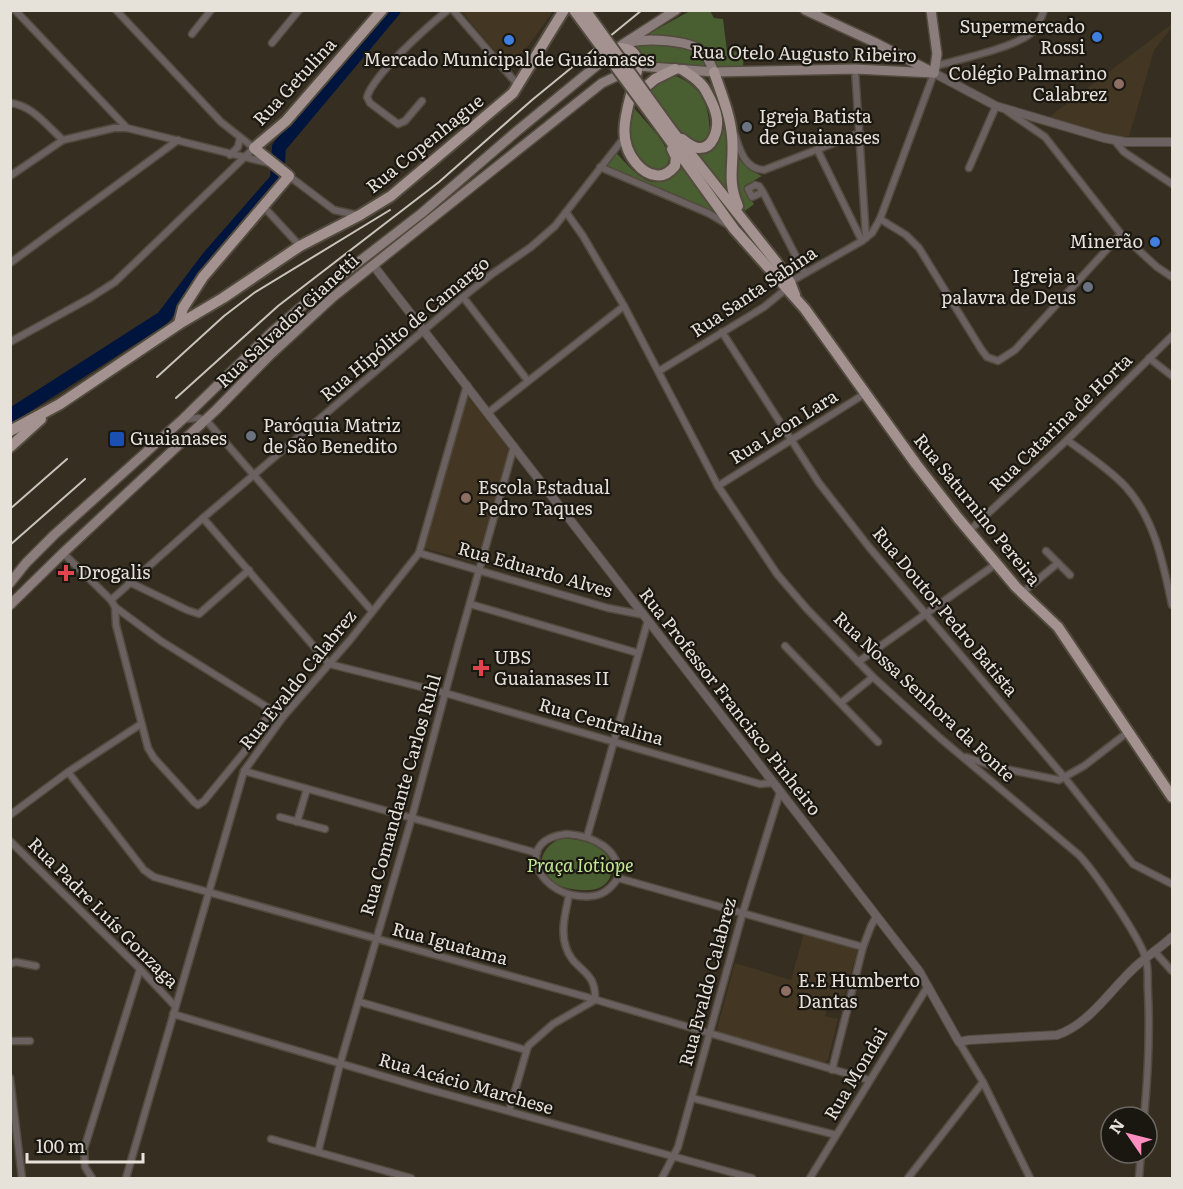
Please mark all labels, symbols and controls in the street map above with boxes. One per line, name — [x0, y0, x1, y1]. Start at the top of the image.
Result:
place label: Supermercado Rossi — [959, 12, 1085, 60]
marker: Supermercado Rossi — [1090, 30, 1104, 44]
street label: Rua Getulina — [246, 31, 342, 131]
marker: Mercado Municipal de Guaianases — [502, 33, 516, 47]
street label: Rua Otelo Augusto Ribeiro — [691, 37, 917, 68]
place label: Mercado Municipal de Guaianases — [363, 45, 655, 72]
place label: Colégio Palmarino Calabrez — [948, 59, 1107, 107]
marker: Colégio Palmarino Calabrez — [1112, 77, 1126, 91]
street label: Rua Copenhague — [359, 87, 489, 199]
place label: Igreja Batista de Guaianases — [759, 102, 880, 150]
marker: Igreja Batista de Guaianases — [740, 120, 754, 134]
place label: Minerão — [1070, 227, 1143, 254]
marker: Minerão — [1148, 235, 1162, 249]
street label: Rua Santa Sabina — [685, 238, 822, 343]
street label: Rua Salvador Gianetti — [210, 246, 364, 393]
street label: Rua Hipólito de Camargo — [314, 249, 495, 407]
place label: Igreja a palavra de Deus — [941, 262, 1076, 310]
marker: Igreja a palavra de Deus — [1081, 280, 1095, 294]
street label: Rua Catarina de Horta — [983, 346, 1138, 497]
street label: Rua Leon Lara — [724, 382, 843, 470]
place label: Paróquia Matriz de São Benedito — [263, 411, 401, 459]
place label: Guaianases — [130, 424, 227, 451]
street label: Rua Saturnino Pereira — [908, 427, 1048, 591]
marker: Paróquia Matriz de São Benedito — [244, 429, 258, 443]
marker: Guaianases — [108, 430, 126, 448]
place label: Escola Estadual Pedro Taques — [478, 473, 610, 521]
marker: Escola Estadual Pedro Taques — [459, 491, 473, 505]
street label: Rua Doutor Pedro Batista — [867, 520, 1026, 702]
street label: Rua Eduardo Alves — [455, 534, 616, 604]
place label: Drogalis — [78, 558, 150, 585]
marker: Drogalis — [59, 566, 73, 580]
street label: Rua Professor Francisco Pinheiro — [633, 581, 829, 821]
street label: Rua Evaldo Calabrez — [232, 603, 362, 755]
street label: Rua Nossa Senhora da Fonte — [828, 604, 1022, 788]
place label: UBS Guaianases II — [494, 643, 609, 691]
marker: UBS Guaianases II — [472, 659, 490, 677]
street label: Rua Comandante Carlos Ruhl — [352, 671, 447, 919]
street label: Rua Centralina — [536, 690, 667, 751]
street label: Rua Padre Luís Gonzaga — [23, 830, 186, 994]
park label: Praça Iotiope — [526, 851, 634, 878]
street label: Rua Evaldo Calabrez — [671, 894, 742, 1069]
street label: Rua Iguatama — [390, 914, 511, 971]
place label: E.E Humberto Dantas — [798, 966, 920, 1014]
marker: E.E Humberto Dantas — [779, 984, 793, 998]
street label: Rua Mondai — [816, 1022, 893, 1125]
street label: Rua Acácio Marchese — [376, 1045, 557, 1120]
north arrow — [1099, 1105, 1159, 1165]
text: N — [1102, 1113, 1130, 1138]
scale bar — [27, 1126, 142, 1164]
text: 100 m — [36, 1132, 85, 1159]

